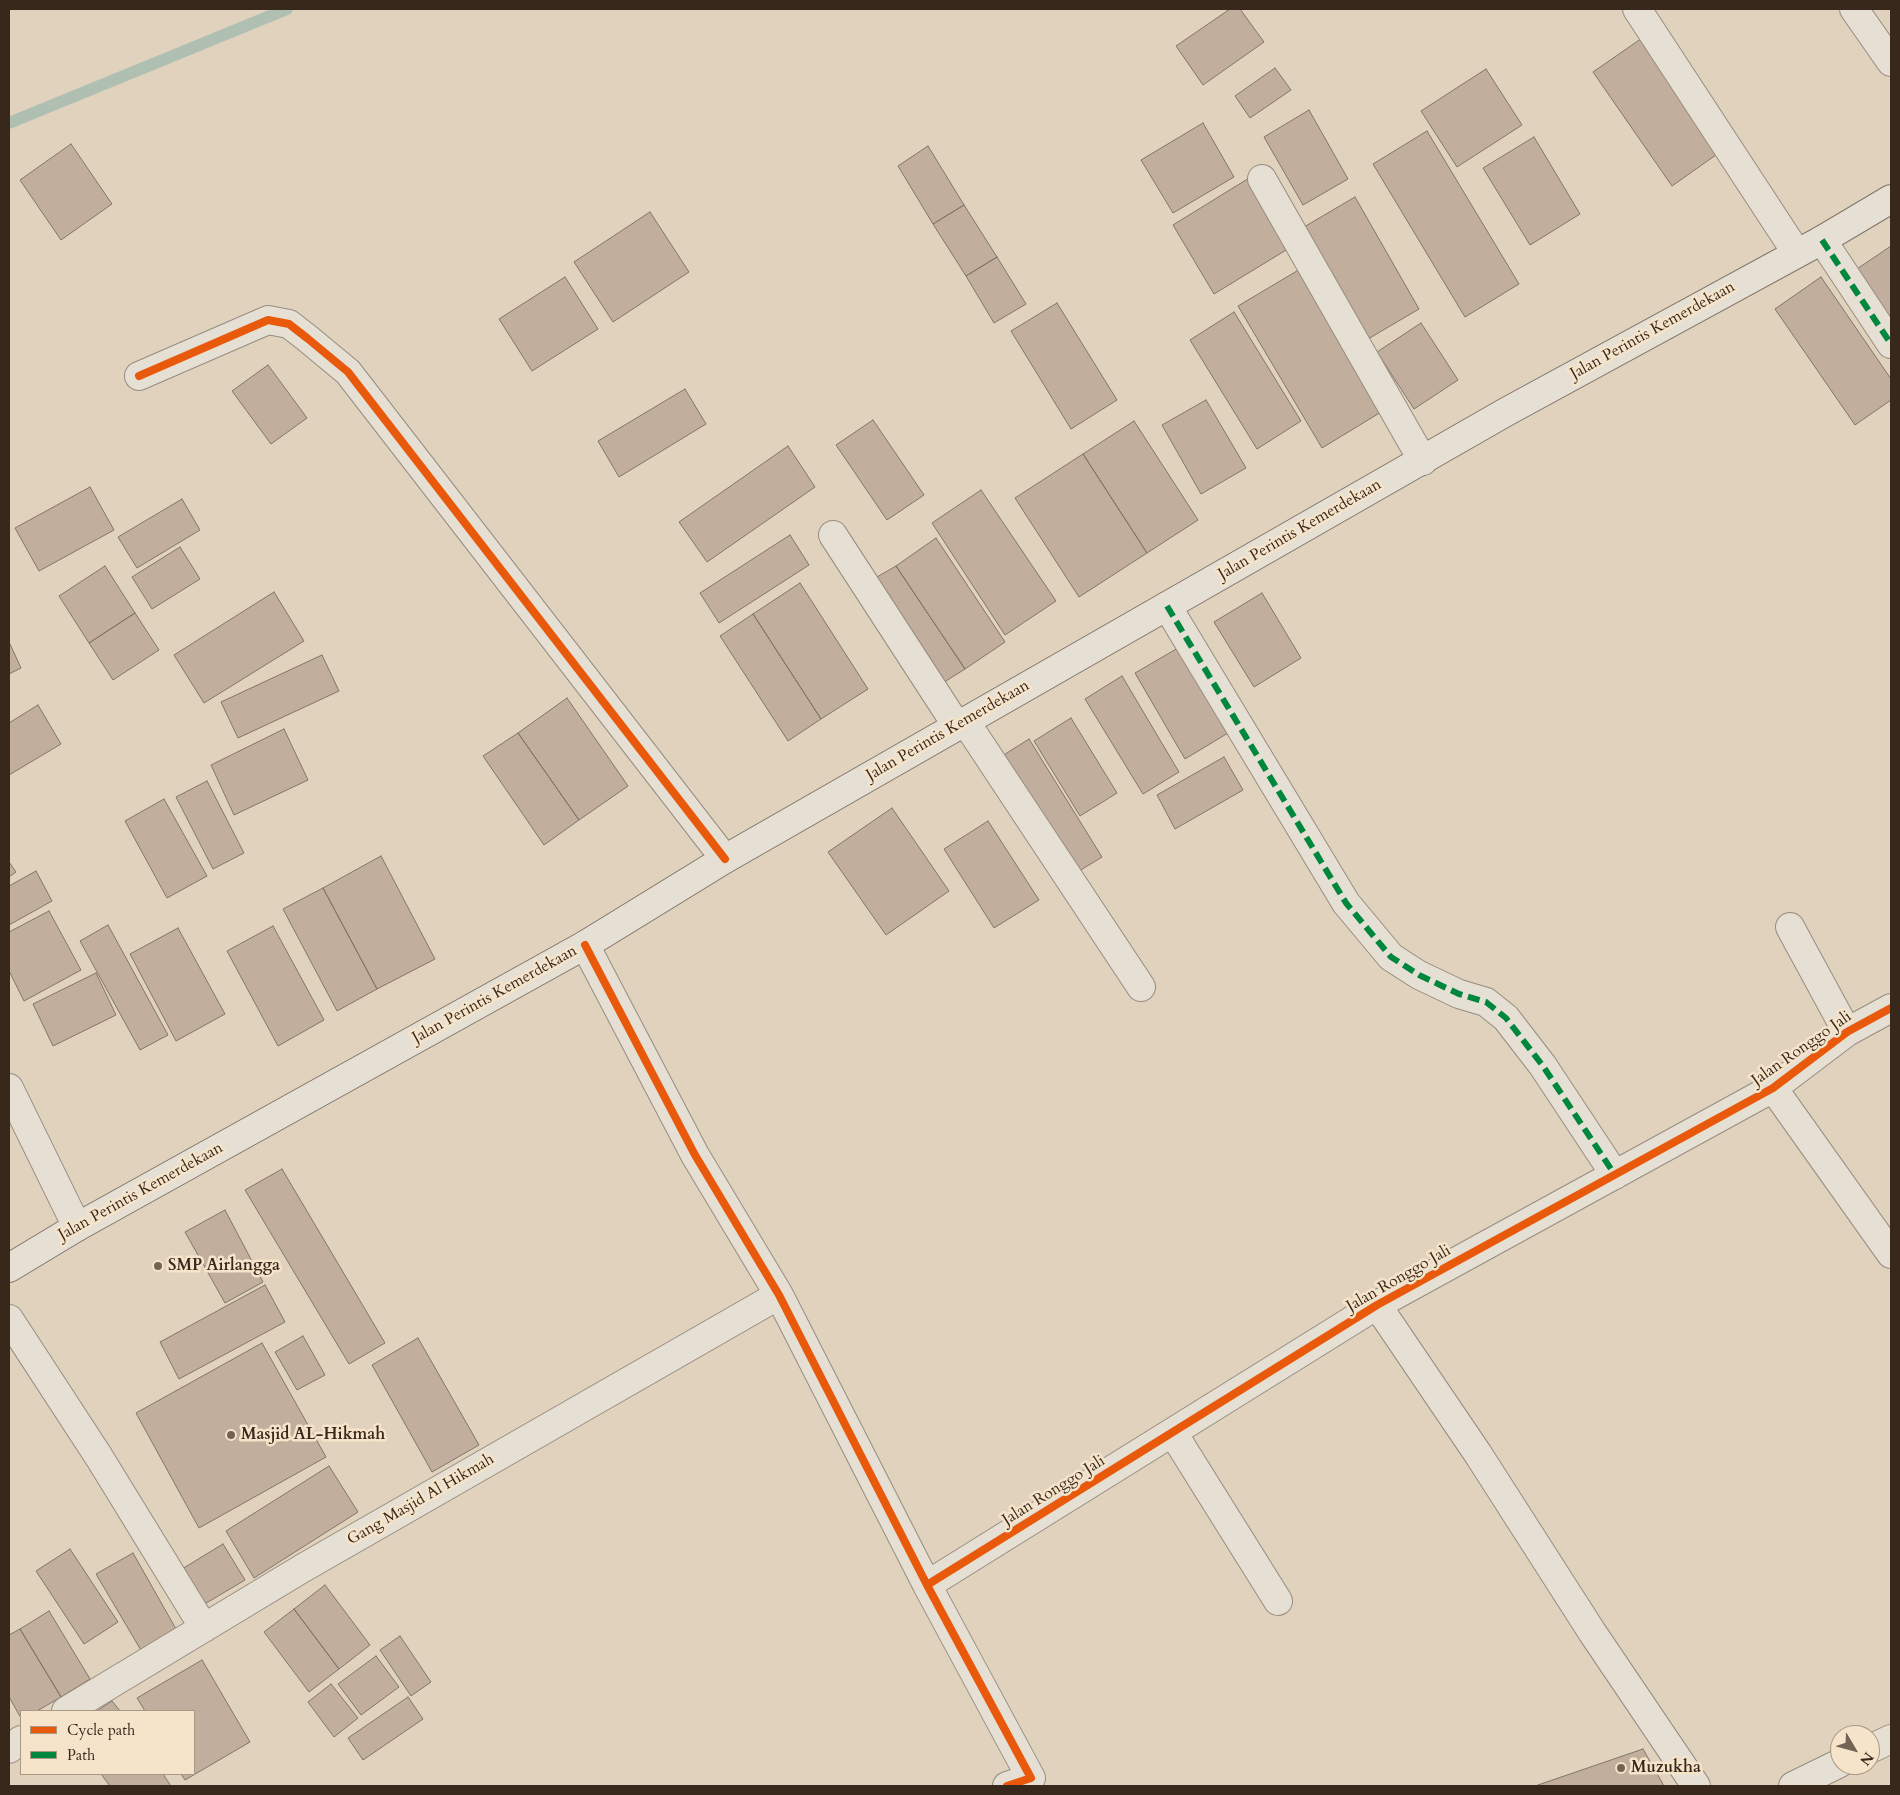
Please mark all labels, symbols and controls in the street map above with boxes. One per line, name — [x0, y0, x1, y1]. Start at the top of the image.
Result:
street label: Jalan Perintis Kemerdekaan — [1567, 278, 1739, 384]
street label: Jalan Perintis Kemerdekaan — [1215, 475, 1385, 585]
street label: Jalan Perintis Kemerdekaan — [863, 676, 1033, 786]
street label: Jalan Perintis Kemerdekaan — [409, 942, 581, 1048]
street label: Jalan Ronggo Jali — [1748, 1007, 1856, 1091]
street label: Jalan Perintis Kemerdekaan — [55, 1139, 227, 1245]
street label: Jalan Ronggo Jali — [1343, 1241, 1455, 1317]
place label: SMP Airlangga — [168, 1256, 280, 1276]
marker: SMP Airlangga — [152, 1260, 164, 1272]
place label: Masjid AL-Hikmah — [241, 1425, 385, 1445]
marker: Masjid AL-Hikmah — [225, 1429, 237, 1441]
street label: Gang Masjid Al Hikmah — [344, 1450, 498, 1550]
street label: Jalan Ronggo Jali — [999, 1452, 1109, 1530]
legend — [20, 1710, 195, 1775]
text: Cycle path — [67, 1720, 135, 1740]
north arrow — [1830, 1725, 1880, 1775]
text: Path — [67, 1745, 95, 1765]
text: N — [1855, 1748, 1878, 1769]
place label: Muzukha — [1631, 1758, 1701, 1778]
marker: Muzukha — [1615, 1762, 1627, 1774]

